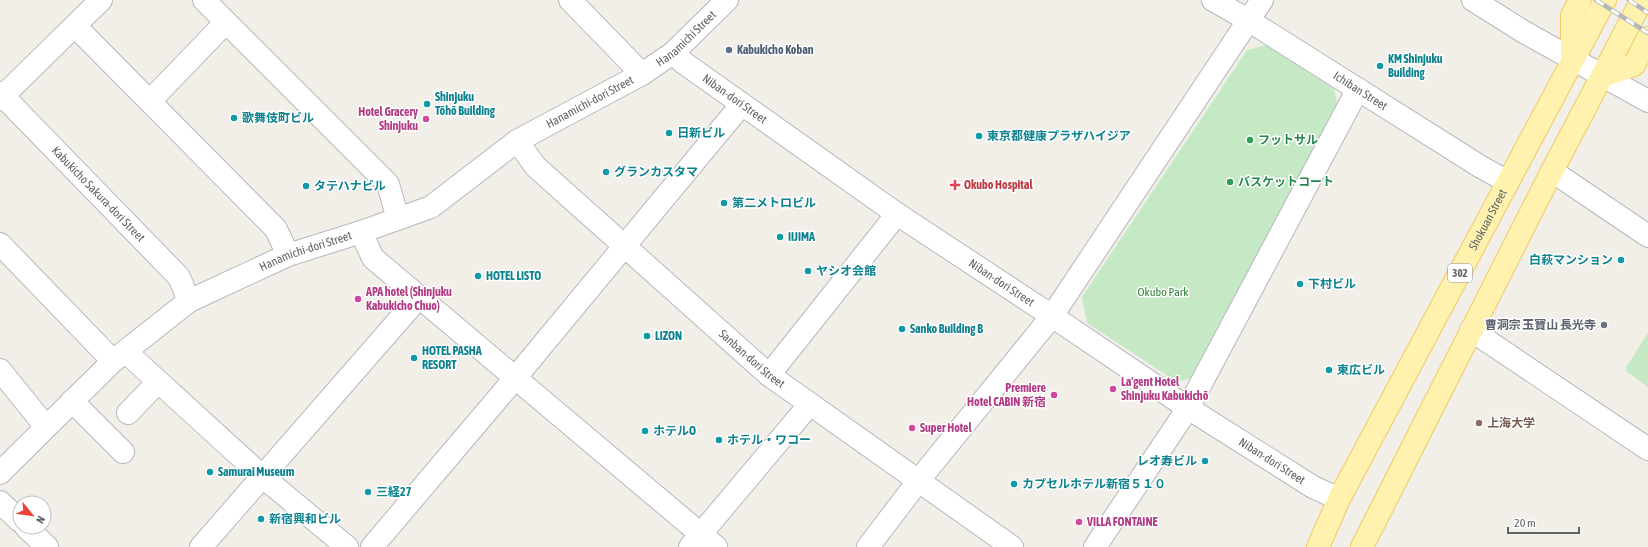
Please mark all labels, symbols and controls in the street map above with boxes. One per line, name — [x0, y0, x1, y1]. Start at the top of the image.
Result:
street label: Hanamichi Street — [653, 7, 719, 69]
place label: Kabukicho Koban — [737, 43, 814, 57]
marker: Kabukicho Koban — [724, 45, 734, 55]
place label: KM Shinjuku Building — [1388, 52, 1443, 80]
marker: KM Shinjuku Building — [1375, 61, 1385, 71]
street label: Ichiban Street — [1331, 69, 1390, 113]
street label: Niban-dori Street — [700, 71, 770, 127]
street label: Hanamichi-dori Street — [544, 73, 636, 131]
place label: Shinjuku Tōhō Building — [435, 90, 496, 118]
marker: Shinjuku Tōhō Building — [422, 99, 432, 109]
place label: Hotel Gracery Shinjuku — [358, 105, 418, 133]
place label: 歌舞伎町ビル — [242, 111, 314, 125]
marker: 歌舞伎町ビル — [229, 113, 239, 123]
marker: Hotel Gracery Shinjuku — [421, 114, 431, 124]
place label: 日新ビル — [677, 126, 725, 140]
marker: 日新ビル — [664, 128, 674, 138]
place label: 東京都健康プラザハイジア — [987, 129, 1131, 143]
marker: 東京都健康プラザハイジア — [974, 131, 984, 141]
place label: フットサル — [1258, 133, 1318, 147]
marker: フットサル — [1245, 135, 1255, 145]
street label: Kabukicho Sakura-dori Street — [49, 144, 148, 245]
place label: グランカスタマ — [614, 165, 698, 179]
marker: グランカスタマ — [601, 167, 611, 177]
place label: バスケットコート — [1238, 175, 1334, 189]
marker: バスケットコート — [1225, 177, 1235, 187]
place label: Okubo Hospital — [964, 178, 1033, 192]
place label: タテハナビル — [314, 179, 386, 193]
marker: Okubo Hospital — [949, 179, 961, 191]
marker: タテハナビル — [301, 181, 311, 191]
street label: Shokuan Street — [1466, 186, 1510, 252]
place label: 第二メトロビル — [732, 196, 816, 210]
marker: 第二メトロビル — [719, 198, 729, 208]
street label: Hanamichi-dori Street — [257, 228, 354, 274]
place label: IIJIMA — [788, 230, 815, 244]
marker: IIJIMA — [775, 232, 785, 242]
place label: 白萩マンション — [1529, 253, 1613, 267]
marker: 白萩マンション — [1616, 255, 1626, 265]
street label: Niban-dori Street — [966, 256, 1037, 310]
place label: ヤシオ会館 — [816, 264, 876, 278]
road number: 302 — [1448, 264, 1472, 282]
marker: ヤシオ会館 — [803, 266, 813, 276]
place label: HOTEL LISTO — [486, 269, 541, 283]
marker: HOTEL LISTO — [473, 271, 483, 281]
place label: 下村ビル — [1308, 277, 1356, 291]
marker: 下村ビル — [1295, 279, 1305, 289]
place label: APA hotel (Shinjuku Kabukicho Chuo) — [365, 285, 452, 313]
park label: Okubo Park — [1137, 285, 1189, 299]
marker: APA hotel (Shinjuku Kabukicho Chuo) — [353, 294, 363, 304]
place label: 曹洞宗 玉寶山 長光寺 — [1485, 318, 1596, 332]
marker: 曹洞宗 玉寶山 長光寺 — [1599, 320, 1609, 330]
place label: Sanko Building B — [910, 322, 983, 336]
marker: Sanko Building B — [897, 324, 907, 334]
street label: Sanban-dori Street — [716, 327, 788, 391]
place label: LIZON — [655, 329, 682, 343]
marker: LIZON — [642, 331, 652, 341]
place label: HOTEL PASHA RESORT — [422, 344, 482, 372]
marker: HOTEL PASHA RESORT — [409, 353, 419, 363]
place label: 東広ビル — [1337, 363, 1385, 377]
marker: 東広ビル — [1324, 365, 1334, 375]
place label: La'gent Hotel Shinjuku Kabukichō — [1121, 375, 1209, 403]
place label: Premiere Hotel CABIN 新宿 — [967, 381, 1047, 409]
marker: La'gent Hotel Shinjuku Kabukichō — [1108, 384, 1118, 394]
marker: Premiere Hotel CABIN 新宿 — [1049, 390, 1059, 400]
place label: 上海大学 — [1487, 416, 1535, 430]
marker: 上海大学 — [1474, 418, 1484, 428]
place label: Super Hotel — [920, 421, 973, 435]
marker: Super Hotel — [907, 423, 917, 433]
place label: ホテルO — [653, 424, 696, 438]
marker: ホテルO — [640, 426, 650, 436]
place label: ホテル・ワコー — [727, 433, 811, 447]
marker: ホテル・ワコー — [714, 435, 724, 445]
street label: Niban-dori Street — [1236, 435, 1308, 487]
place label: レオ寿ビル — [1137, 454, 1197, 468]
marker: レオ寿ビル — [1200, 456, 1210, 466]
place label: Samurai Museum — [218, 465, 295, 479]
marker: Samurai Museum — [205, 467, 215, 477]
place label: カプセルホテル新宿５１０ — [1022, 477, 1166, 491]
marker: カプセルホテル新宿５１０ — [1009, 479, 1019, 489]
place label: 三経27 — [376, 485, 412, 499]
marker: 三経27 — [363, 487, 373, 497]
north arrow — [12, 495, 52, 535]
scale bar — [1508, 509, 1579, 535]
place label: 新宿興和ビル — [269, 512, 341, 526]
text: N — [34, 514, 48, 526]
marker: 新宿興和ビル — [256, 514, 266, 524]
place label: VILLA FONTAINE — [1086, 515, 1158, 529]
text: 20 m — [1514, 516, 1536, 530]
marker: VILLA FONTAINE — [1074, 517, 1084, 527]

